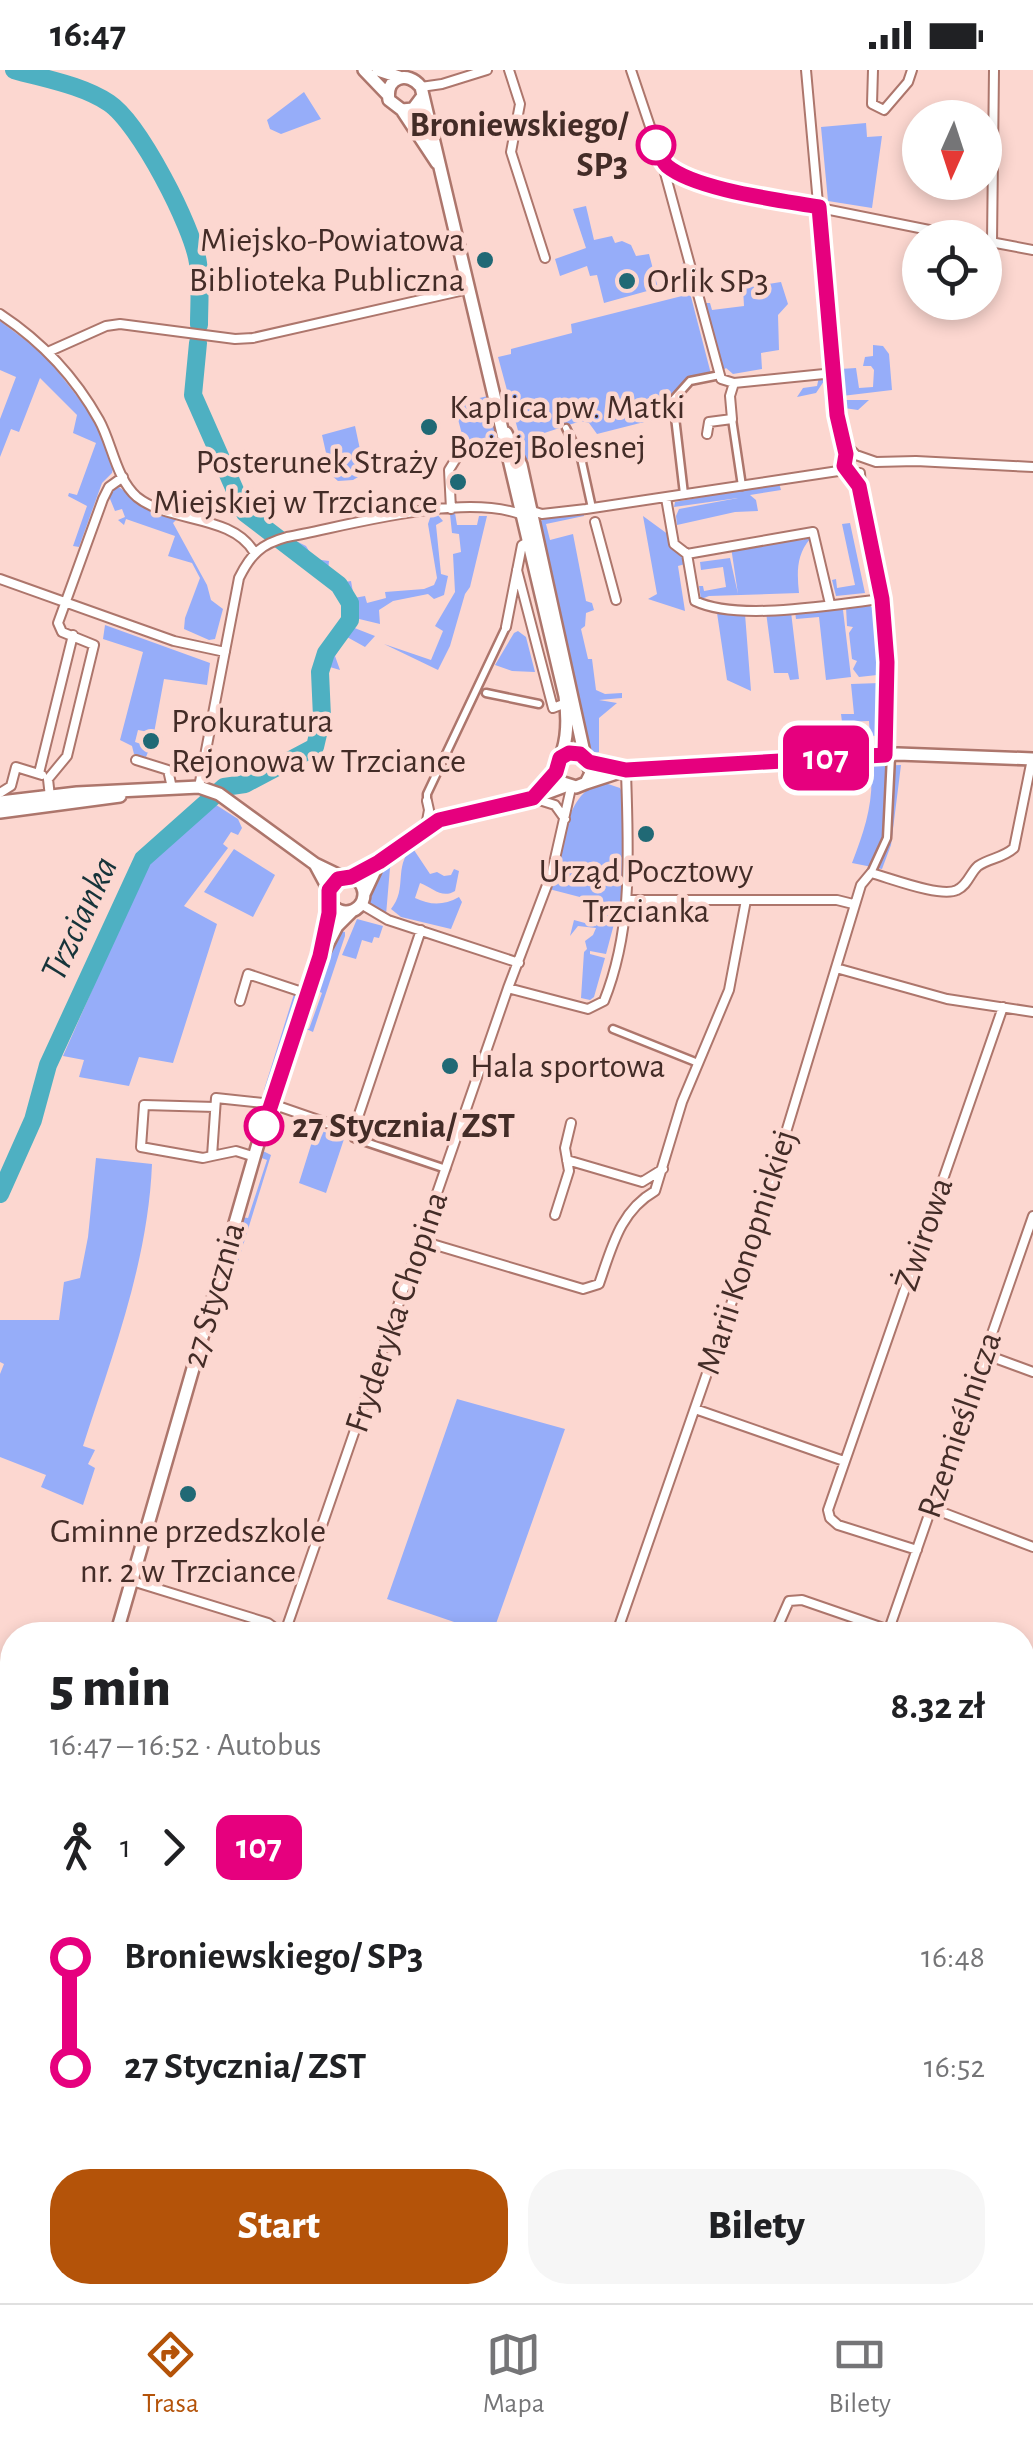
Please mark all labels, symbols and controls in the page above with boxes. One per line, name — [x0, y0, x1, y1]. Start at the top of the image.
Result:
text: 16:47 — [50, 16, 126, 54]
north arrow — [902, 100, 1002, 200]
map controls — [902, 100, 1002, 320]
place label: Broniewskiego/ SP3 — [409, 108, 629, 183]
marker: Broniewskiego/ SP3 — [637, 126, 675, 164]
button: locate — [902, 220, 1002, 320]
place label: Miejsko-Powiatowa Biblioteka Publiczna — [189, 223, 465, 298]
marker: Miejsko-Powiatowa Biblioteka Publiczna — [474, 249, 496, 271]
place label: Orlik SP3 — [647, 264, 769, 299]
marker: Orlik SP3 — [616, 270, 638, 292]
place label: Kaplica pw. Matki Bożej Bolesnej — [449, 390, 685, 465]
marker: Kaplica pw. Matki Bożej Bolesnej — [418, 416, 440, 438]
place label: Posterunek Straży Miejskiej w Trzciance — [153, 445, 438, 520]
marker: Posterunek Straży Miejskiej w Trzciance — [447, 471, 469, 493]
place label: Prokuratura Rejonowa w Trzciance — [171, 704, 466, 779]
line badge: 107 — [768, 726, 884, 790]
marker: Prokuratura Rejonowa w Trzciance — [140, 730, 162, 752]
text: 107 — [803, 741, 849, 776]
marker: Urząd Pocztowy Trzcianka — [635, 823, 657, 845]
water label: Trzcianka — [35, 851, 125, 987]
place label: Urząd Pocztowy Trzcianka — [539, 854, 753, 929]
place label: Hala sportowa — [470, 1049, 665, 1084]
marker: Hala sportowa — [439, 1055, 461, 1077]
marker: 27 Stycznia/ ZST — [245, 1107, 283, 1145]
place label: 27 Stycznia/ ZST — [292, 1109, 516, 1144]
street label: Marii Konopnickiej — [691, 1125, 803, 1379]
street label: Żwirowa — [887, 1172, 960, 1295]
street label: Fryderyka Chopina — [339, 1187, 455, 1437]
street label: 27 Stycznia — [177, 1219, 251, 1371]
street label: Rzemieślnicza — [912, 1327, 1008, 1523]
marker: Gminne przedszkole nr. 2 w Trzciance — [177, 1483, 199, 1505]
place label: Gminne przedszkole nr. 2 w Trzciance — [50, 1514, 326, 1589]
text: 5 min — [50, 1661, 171, 1716]
text: 8.32 zł — [890, 1688, 985, 1726]
text: 16:47 – 16:52 · Autobus — [50, 1729, 321, 1761]
icon: walk — [50, 1820, 105, 1875]
icon: forward — [146, 1820, 201, 1875]
text: 107 — [236, 1830, 282, 1865]
text: 1 — [120, 1831, 131, 1863]
text: Broniewskiego/ SP3 — [124, 1938, 423, 1976]
text: 16:48 — [921, 1941, 985, 1973]
text: 27 Stycznia/ ZST — [124, 2048, 366, 2086]
text: 16:52 — [924, 2051, 985, 2083]
button: Start — [50, 2169, 508, 2284]
button: Bilety — [528, 2169, 985, 2284]
tab: Trasa — [142, 2327, 199, 2421]
tab: Mapa — [483, 2327, 545, 2421]
tab: Bilety — [829, 2327, 891, 2421]

